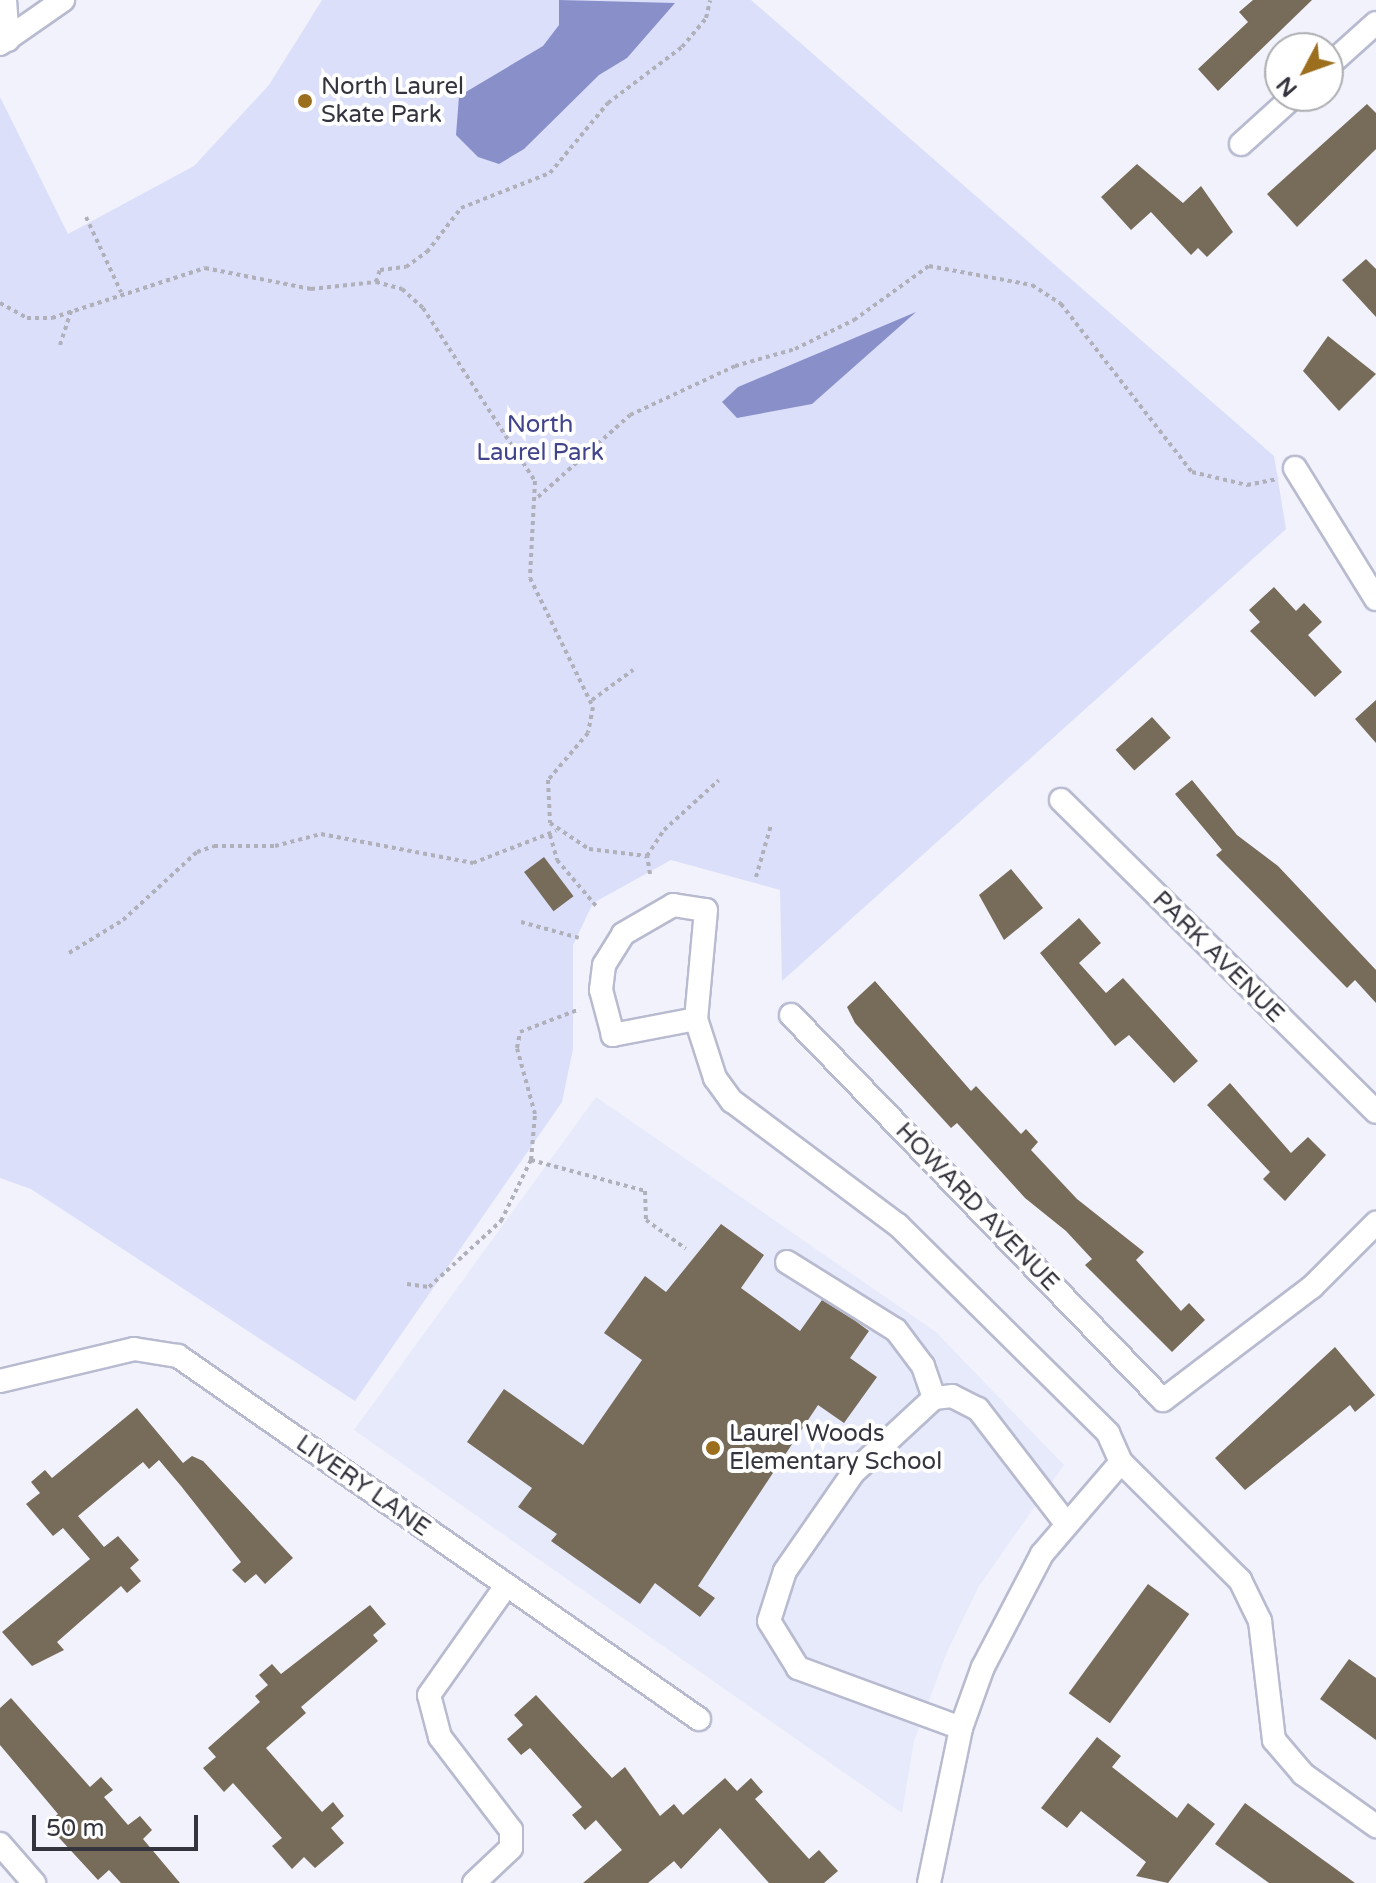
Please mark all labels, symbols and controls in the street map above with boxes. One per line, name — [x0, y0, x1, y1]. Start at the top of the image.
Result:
north arrow — [1264, 32, 1344, 112]
text: N — [1272, 71, 1303, 102]
place label: North Laurel Skate Park — [321, 73, 464, 129]
marker: North Laurel Skate Park — [296, 92, 314, 110]
park label: North Laurel Park — [476, 411, 604, 467]
street label: PARK AVENUE — [1146, 885, 1290, 1029]
street label: HOWARD AVENUE — [889, 1117, 1065, 1297]
place label: Laurel Woods Elementary School — [729, 1420, 942, 1476]
street label: LIVERY LANE — [290, 1429, 436, 1543]
marker: Laurel Woods Elementary School — [704, 1439, 722, 1457]
scale bar — [36, 1799, 202, 1849]
text: 50 m — [46, 1814, 104, 1843]

